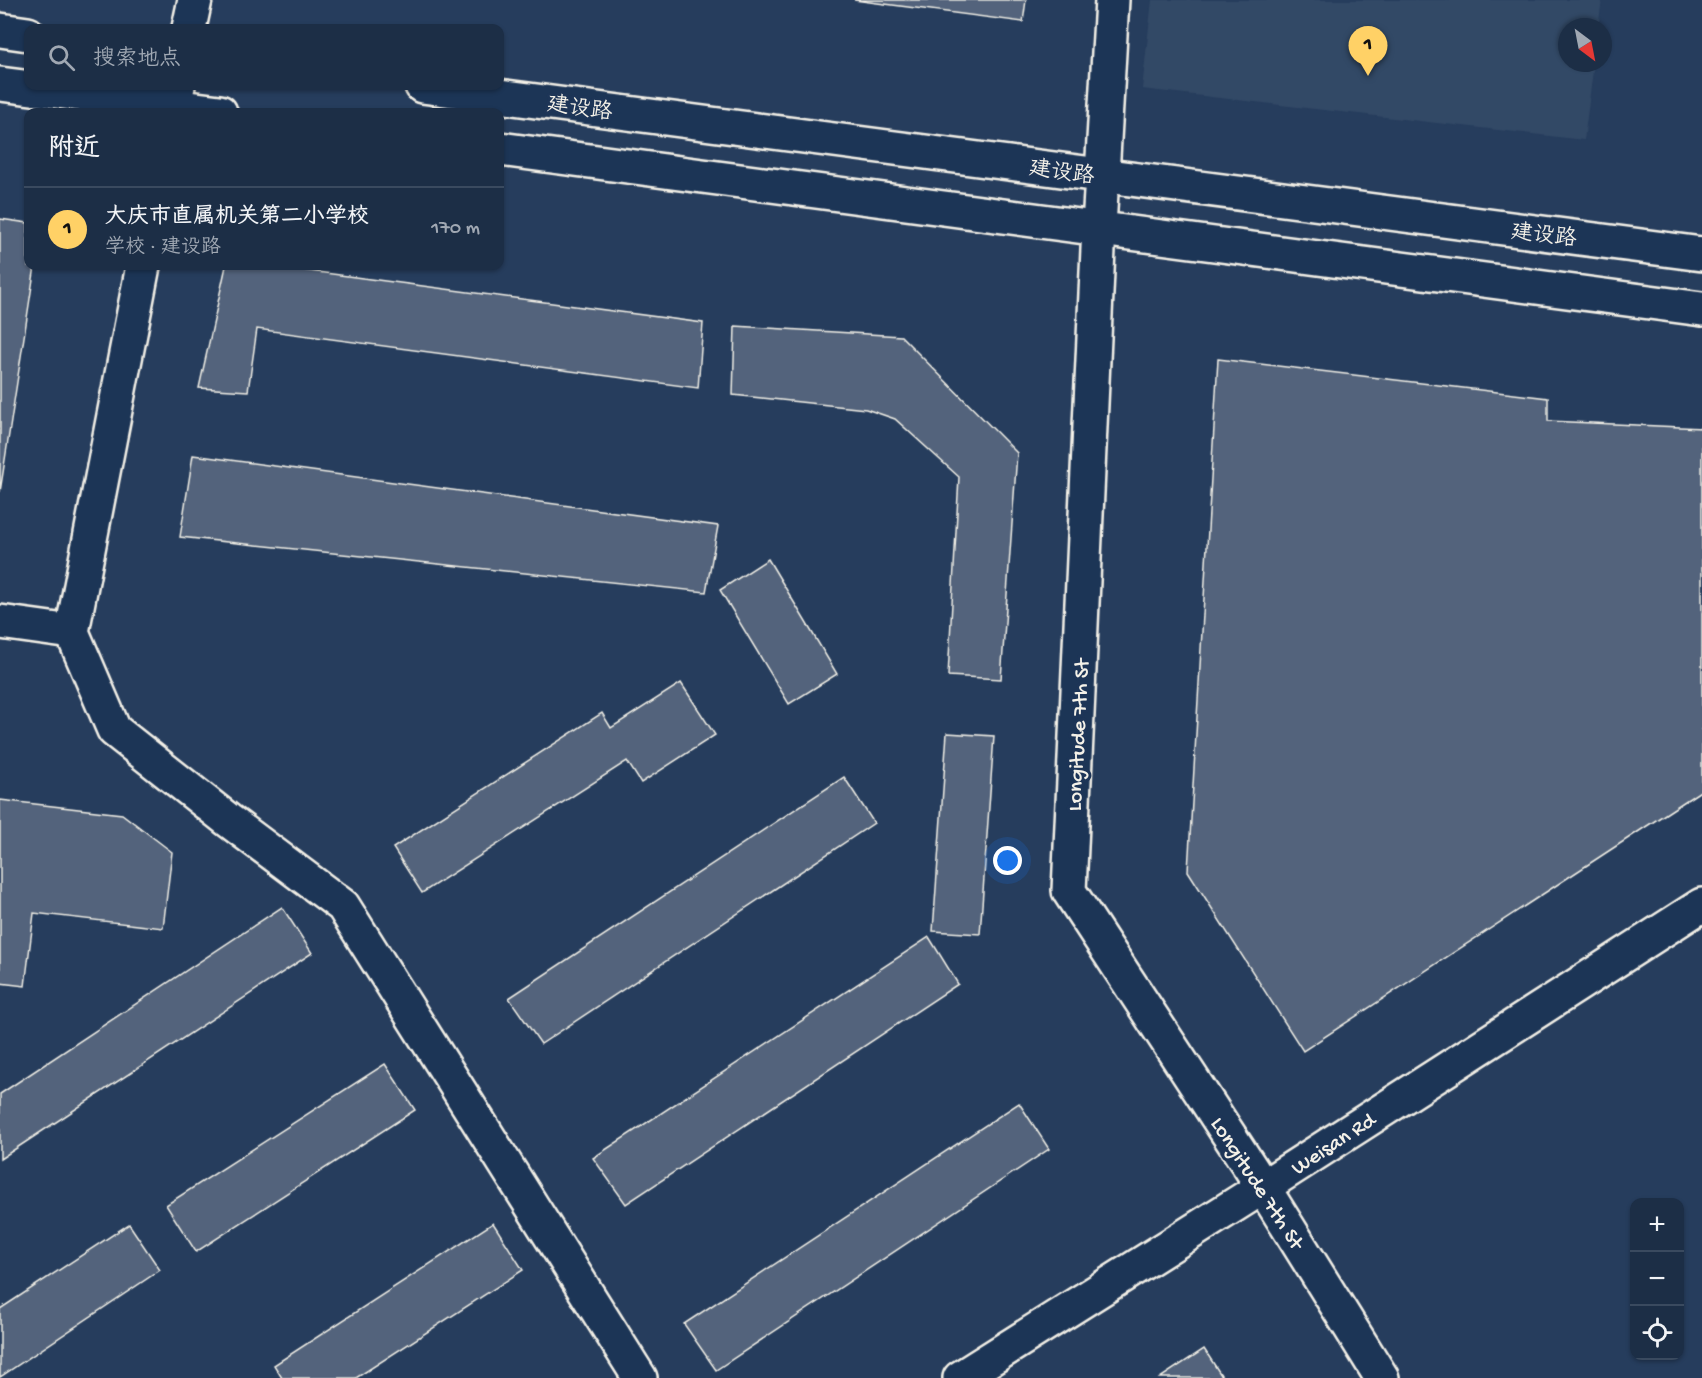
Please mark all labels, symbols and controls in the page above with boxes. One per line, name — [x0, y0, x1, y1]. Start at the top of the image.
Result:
north arrow — [1558, 18, 1612, 72]
search box — [24, 24, 504, 90]
pin: 1 — [1348, 26, 1388, 76]
icon: search — [45, 41, 78, 74]
text: 搜索地点 — [93, 47, 181, 73]
street label: 建设路 — [545, 91, 614, 127]
text: 附近 — [48, 135, 100, 166]
street label: 建设路 — [1027, 155, 1096, 191]
text: 大庆市直属机关第二小学校 — [105, 205, 369, 231]
text: 1 — [63, 218, 72, 241]
text: 170 m — [431, 218, 480, 241]
street label: 建设路 — [1509, 218, 1578, 254]
text: 学校 · 建设路 — [105, 237, 221, 260]
street label: Longitude 7th St — [1063, 656, 1097, 812]
your location — [993, 846, 1022, 875]
street label: Weisan Rd — [1287, 1107, 1383, 1182]
street label: Longitude 7th St — [1203, 1113, 1309, 1257]
map controls — [1630, 1198, 1684, 1360]
button: + — [1630, 1198, 1684, 1252]
button: − — [1630, 1252, 1684, 1306]
button: locate — [1630, 1306, 1684, 1360]

